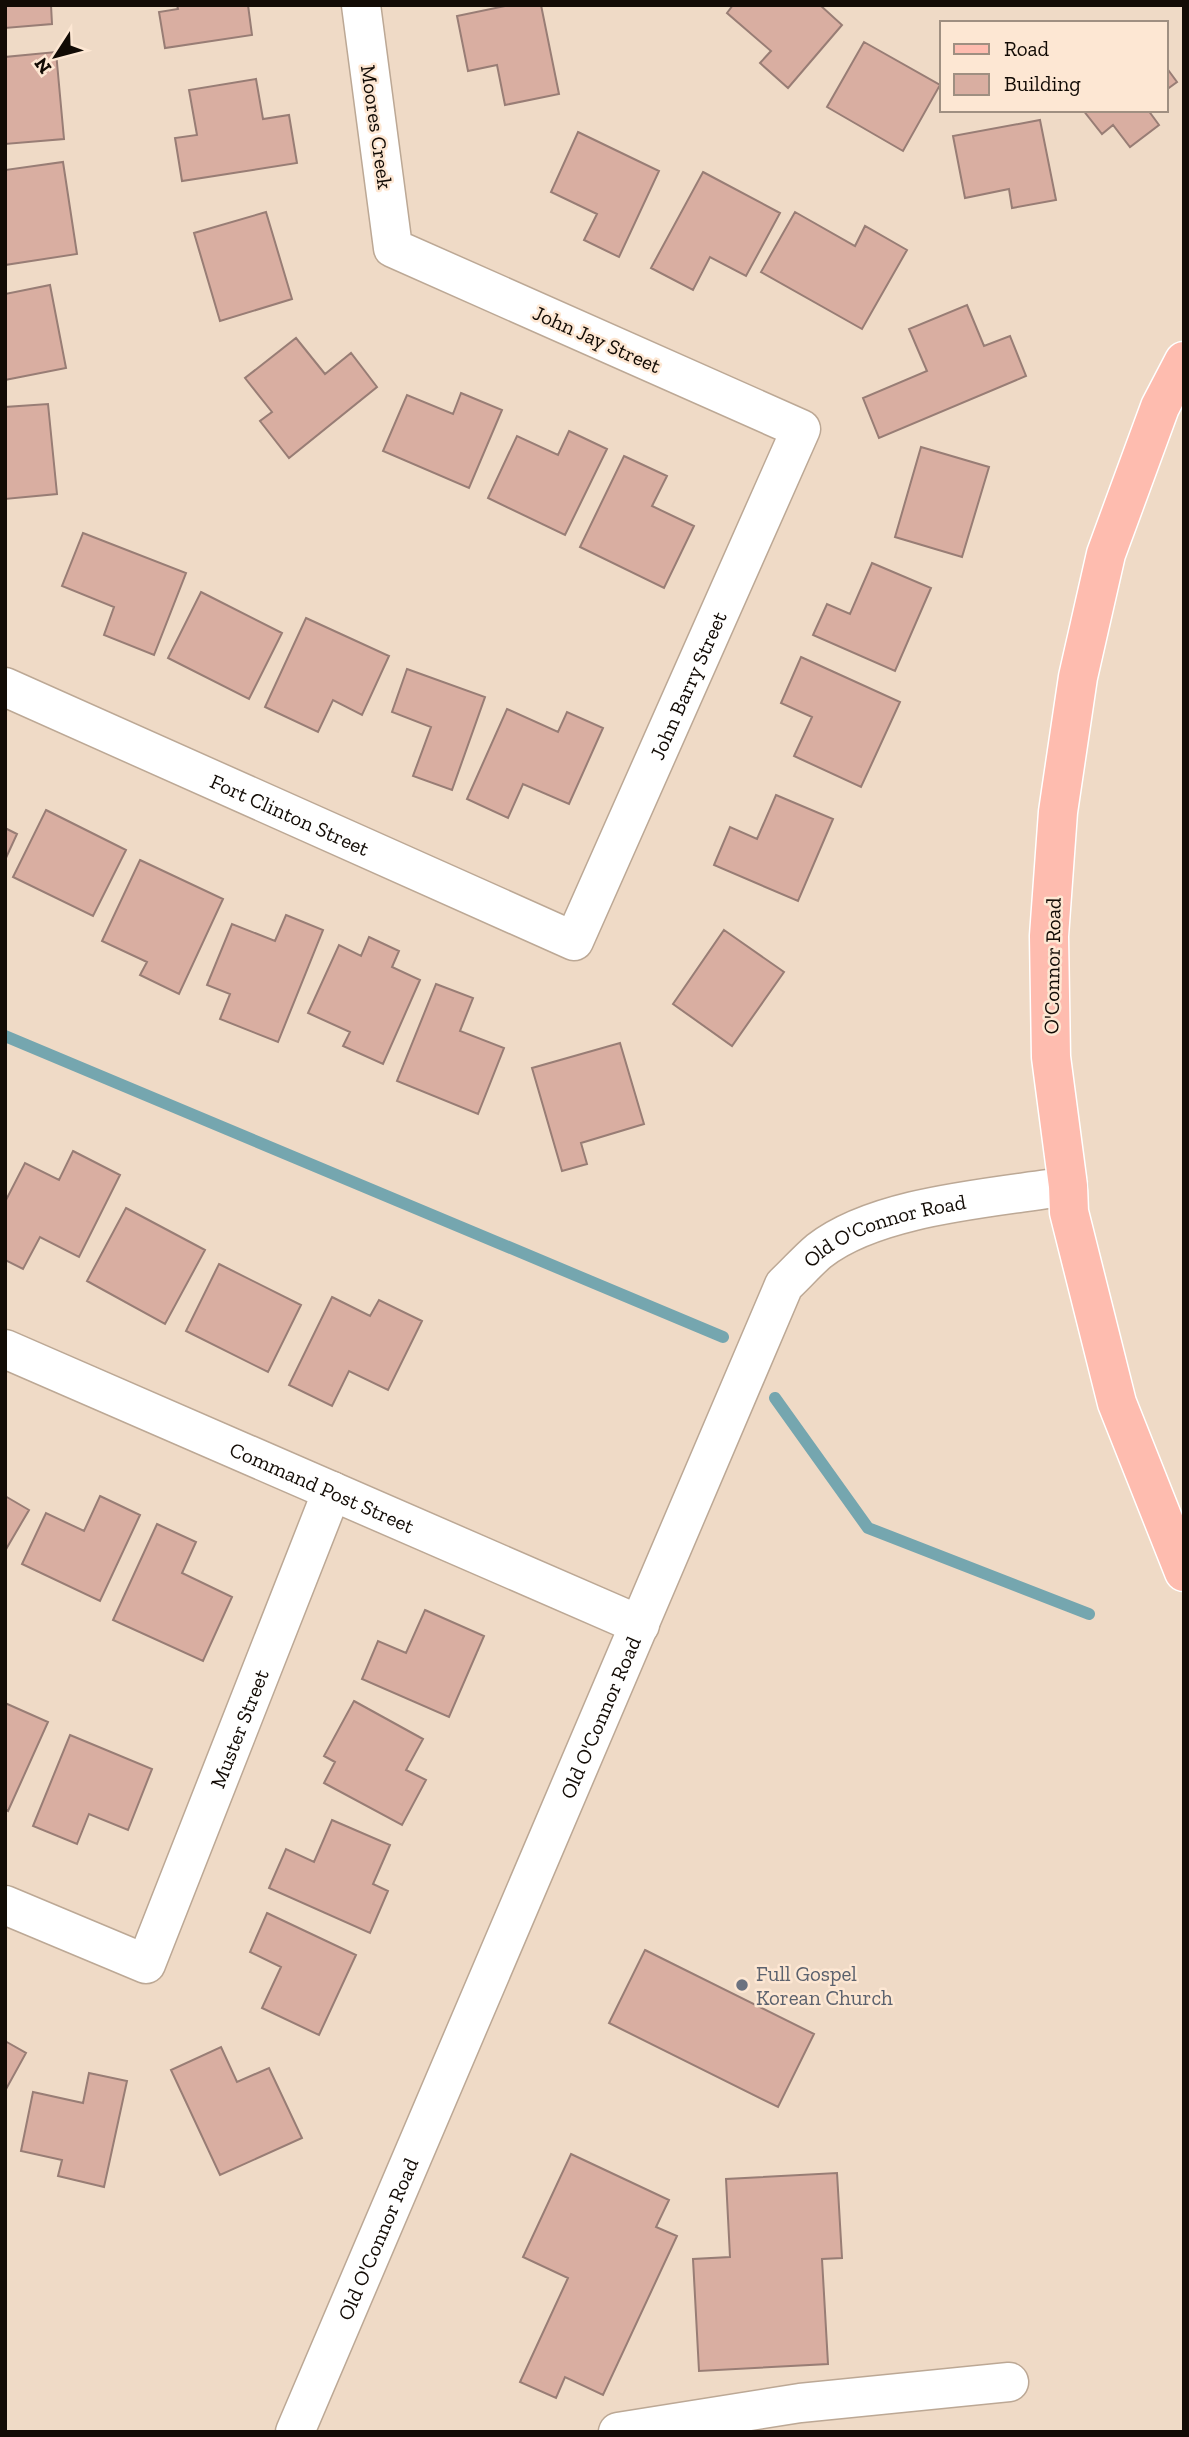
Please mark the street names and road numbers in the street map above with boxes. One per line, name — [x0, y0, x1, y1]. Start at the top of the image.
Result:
street label: Moores Creek — [356, 63, 398, 191]
street label: John Jay Street — [529, 300, 665, 378]
street label: John Barry Street — [644, 607, 731, 763]
street label: Fort Clinton Street — [207, 768, 373, 861]
street label: O'Connor Road — [1038, 897, 1066, 1035]
street label: Old O'Connor Road — [797, 1188, 968, 1272]
street label: Command Post Street — [226, 1436, 419, 1538]
street label: Old O'Connor Road — [554, 1632, 646, 1802]
street label: Muster Street — [204, 1665, 273, 1791]
street label: Old O'Connor Road — [332, 2153, 423, 2324]

